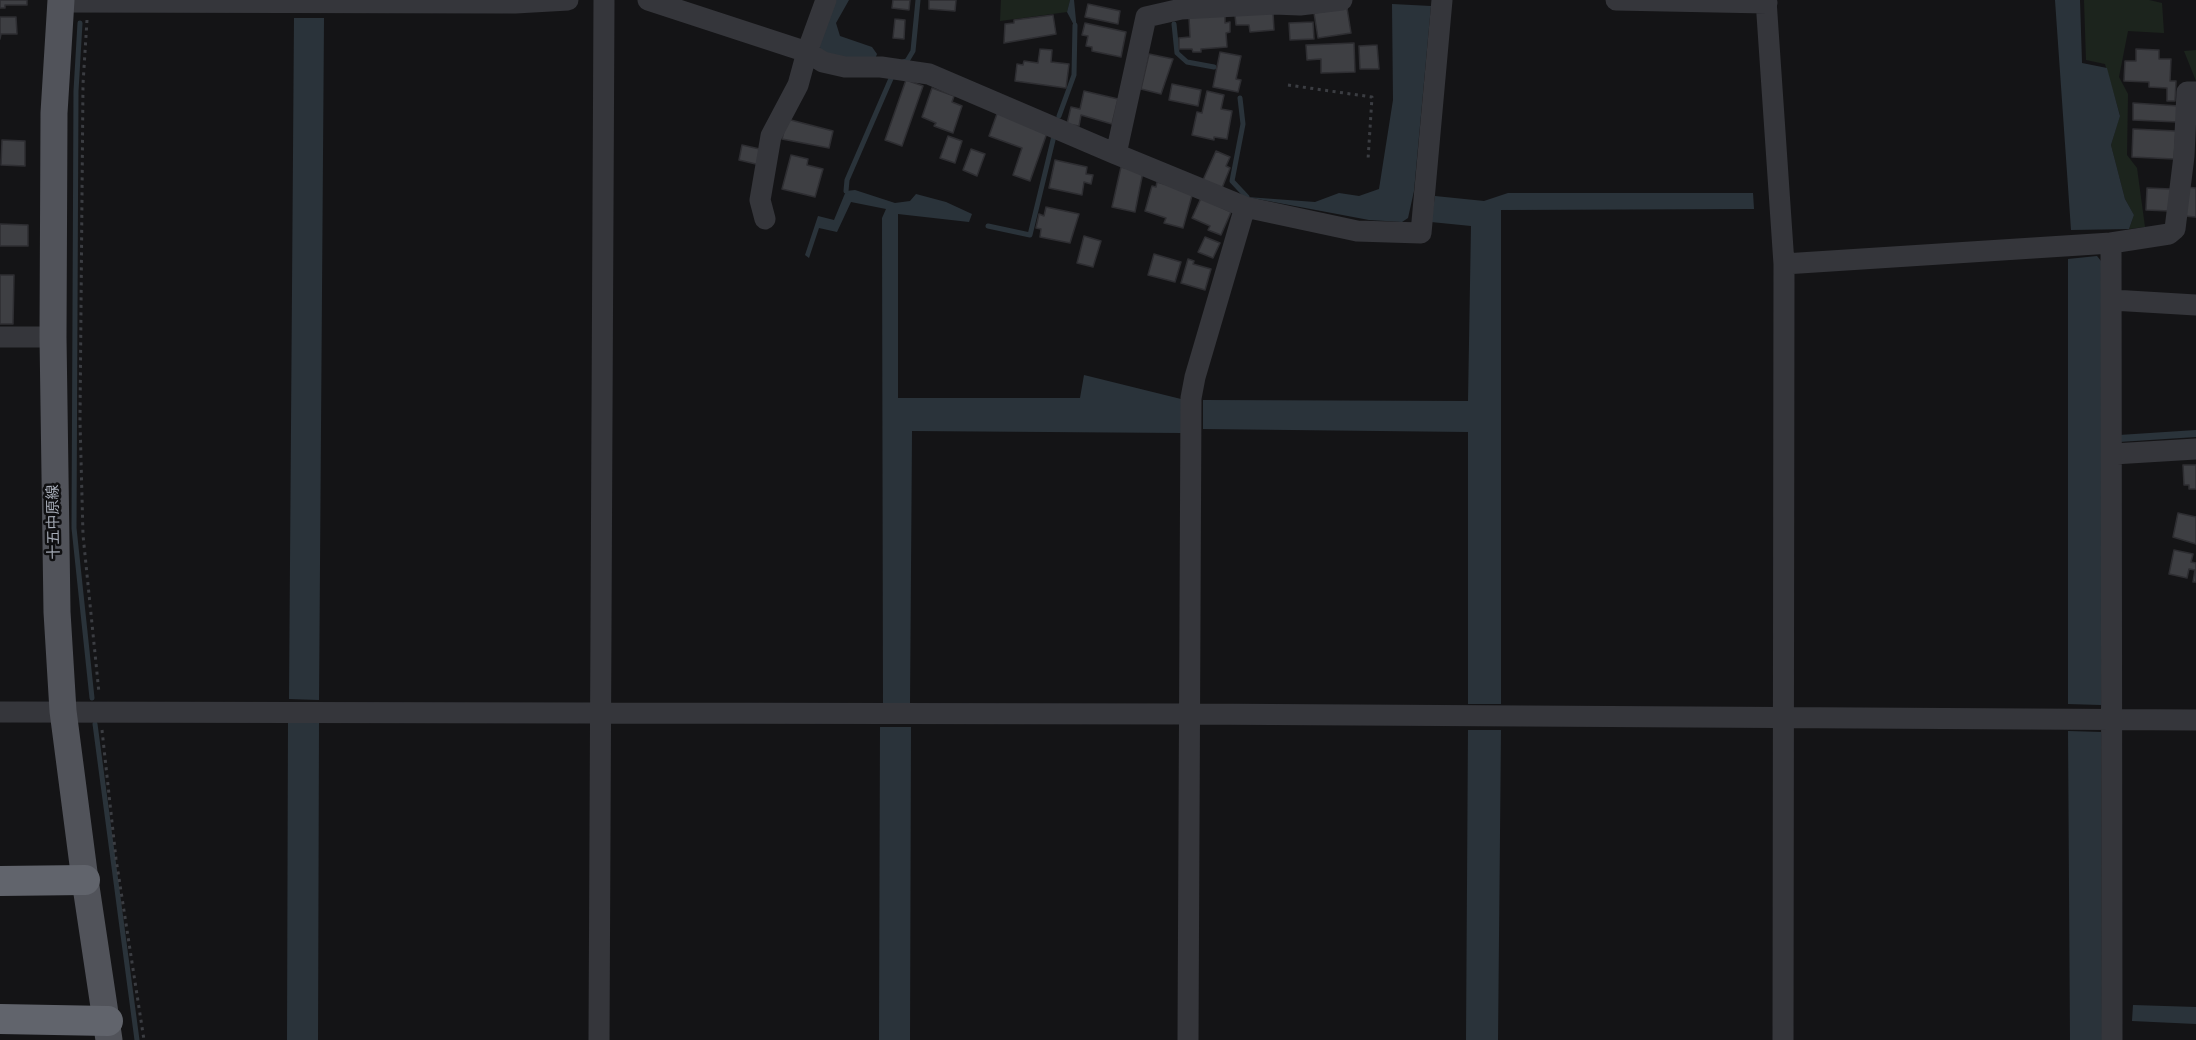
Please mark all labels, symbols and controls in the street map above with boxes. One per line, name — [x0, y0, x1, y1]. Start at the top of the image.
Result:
street label: 十五中原線 — [44, 484, 64, 560]

